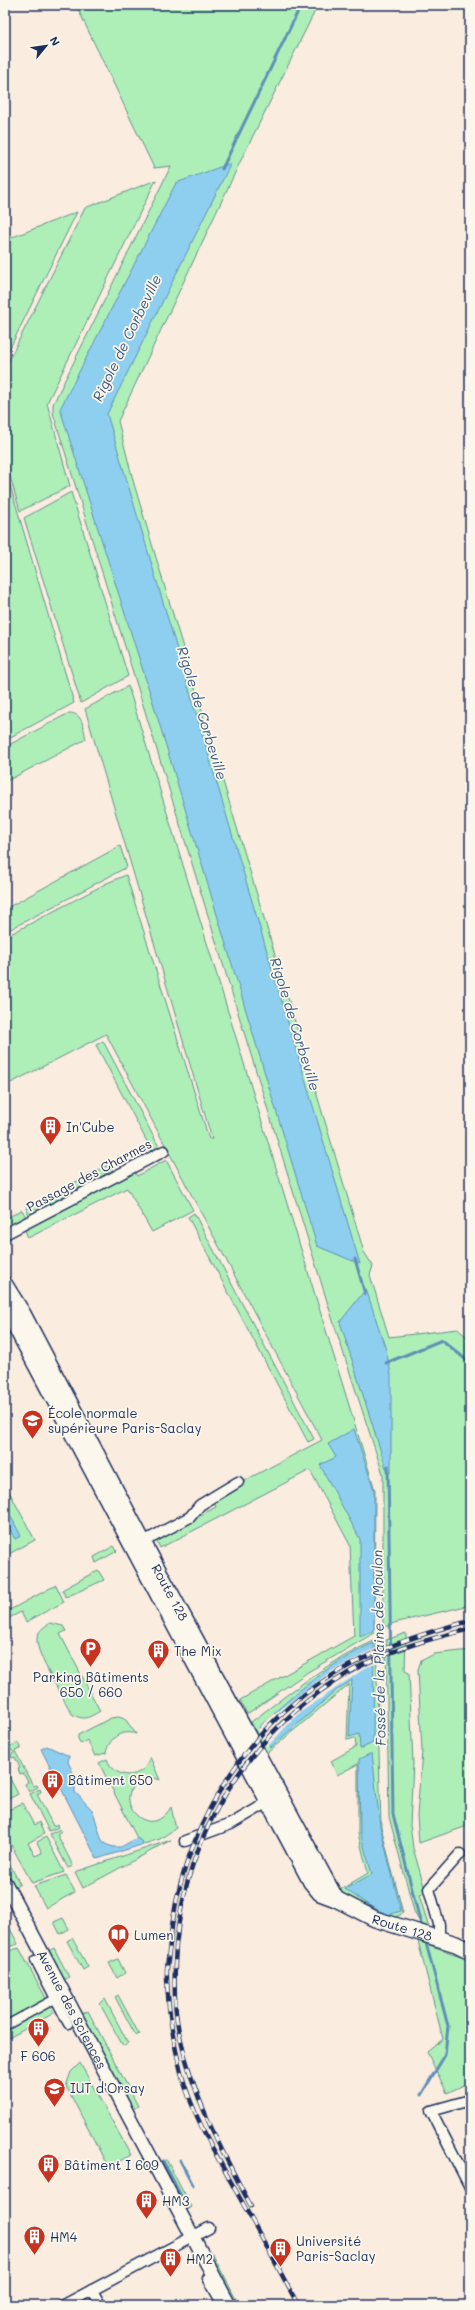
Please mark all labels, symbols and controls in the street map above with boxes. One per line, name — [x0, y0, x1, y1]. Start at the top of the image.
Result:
north arrow — [26, 26, 66, 66]
text: N — [47, 34, 64, 48]
water label: Rigole de Corbeville — [88, 271, 165, 404]
water label: Rigole de Corbeville — [173, 644, 232, 782]
water label: Rigole de Corbeville — [266, 955, 325, 1093]
building icon: In'Cube — [38, 1114, 64, 1147]
place label: In'Cube — [66, 1118, 115, 1135]
street label: Passage des Charmes — [23, 1134, 154, 1215]
place label: École normale supérieure Paris-Saclay — [48, 1404, 202, 1436]
school or university icon: École normale supérieure Paris-Saclay — [20, 1407, 46, 1440]
water label: Fossé de la Plaine de Moulon — [367, 1549, 390, 1746]
street label: Route 128 — [148, 1561, 193, 1624]
parking icon: Parking Bâtiments 650 / 660 — [78, 1636, 104, 1669]
building icon: The Mix — [145, 1638, 171, 1671]
place label: The Mix — [174, 1642, 222, 1659]
place label: Parking Bâtiments 650 / 660 — [33, 1668, 149, 1700]
building icon: Bâtiment 650 — [40, 1767, 66, 1800]
place label: Bâtiment 650 — [68, 1771, 153, 1788]
street label: Route 128 — [370, 1910, 435, 1944]
library icon: Lumen — [105, 1922, 131, 1955]
place label: Lumen — [134, 1926, 174, 1943]
street label: Avenue des Sciences — [34, 1947, 111, 2071]
building icon: F 606 — [25, 2015, 51, 2048]
place label: F 606 — [20, 2047, 56, 2064]
school or university icon: IUT d'Orsay — [42, 2075, 68, 2108]
place label: IUT d'Orsay — [70, 2079, 145, 2096]
building icon: Bâtiment I 609 — [36, 2152, 62, 2185]
place label: Bâtiment I 609 — [64, 2156, 159, 2173]
building icon: HM3 — [134, 2188, 160, 2221]
place label: HM3 — [162, 2192, 190, 2209]
building icon: HM4 — [21, 2224, 47, 2257]
place label: HM4 — [50, 2228, 78, 2245]
place label: Université Paris-Saclay — [296, 2232, 376, 2264]
building icon: Université Paris-Saclay — [268, 2235, 294, 2268]
building icon: HM2 — [158, 2246, 184, 2279]
place label: HM2 — [186, 2250, 213, 2267]

